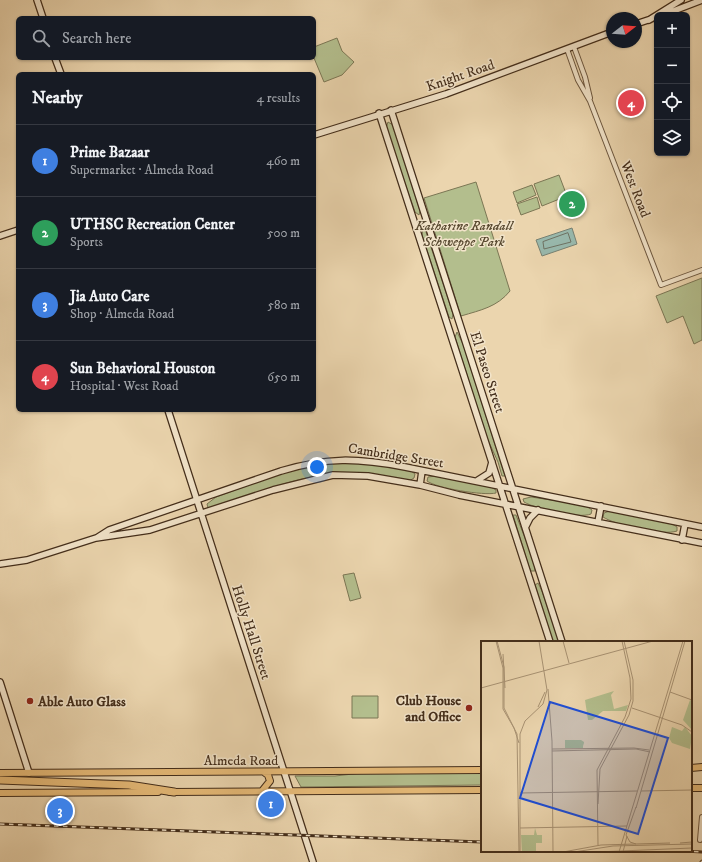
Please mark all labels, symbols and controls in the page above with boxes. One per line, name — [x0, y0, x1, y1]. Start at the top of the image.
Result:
north arrow — [606, 12, 642, 48]
map controls — [654, 12, 690, 156]
button: + — [654, 12, 690, 48]
search box — [16, 16, 316, 60]
icon: search — [30, 27, 52, 49]
text: Search here — [62, 29, 131, 48]
button: − — [654, 48, 690, 84]
street label: Knight Road — [424, 56, 497, 96]
button: locate — [654, 84, 690, 120]
text: Nearby — [32, 87, 82, 109]
pin: 4 — [618, 88, 644, 118]
text: 4 results — [257, 90, 300, 106]
button: layers — [654, 120, 690, 156]
text: Prime Bazaar — [70, 143, 150, 162]
text: 1 — [43, 153, 47, 169]
text: 460 m — [266, 153, 300, 169]
street label: West Road — [616, 158, 654, 220]
text: Supermarket · Almeda Road — [70, 162, 214, 178]
pin: 2 — [559, 189, 585, 219]
text: UTHSC Recreation Center — [70, 215, 235, 234]
park label: Katharine Randall Schweppe Park — [414, 217, 514, 251]
text: 2 — [42, 225, 48, 241]
text: 500 m — [267, 225, 300, 241]
text: Sports — [70, 234, 103, 250]
text: Jia Auto Care — [70, 287, 149, 306]
text: 3 — [43, 297, 47, 313]
text: 580 m — [268, 297, 300, 313]
text: Shop · Almeda Road — [70, 306, 174, 322]
street label: El Paseo Street — [465, 329, 509, 416]
text: Sun Behavioral Houston — [70, 359, 215, 378]
text: 4 — [41, 369, 49, 385]
text: 650 m — [267, 369, 300, 385]
text: Hospital · West Road — [70, 378, 178, 394]
street label: Cambridge Street — [347, 440, 446, 473]
your location — [307, 457, 327, 477]
street label: Holly Hall Street — [227, 583, 275, 682]
inset map — [481, 641, 692, 852]
place label: Club House and Office — [396, 692, 461, 726]
place label: Able Auto Glass — [37, 693, 126, 711]
marker: Able Auto Glass — [25, 696, 35, 706]
marker: Club House and Office — [464, 703, 474, 713]
street label: Almeda Road — [204, 752, 278, 770]
pin: 1 — [258, 789, 284, 819]
pin: 3 — [47, 796, 73, 826]

